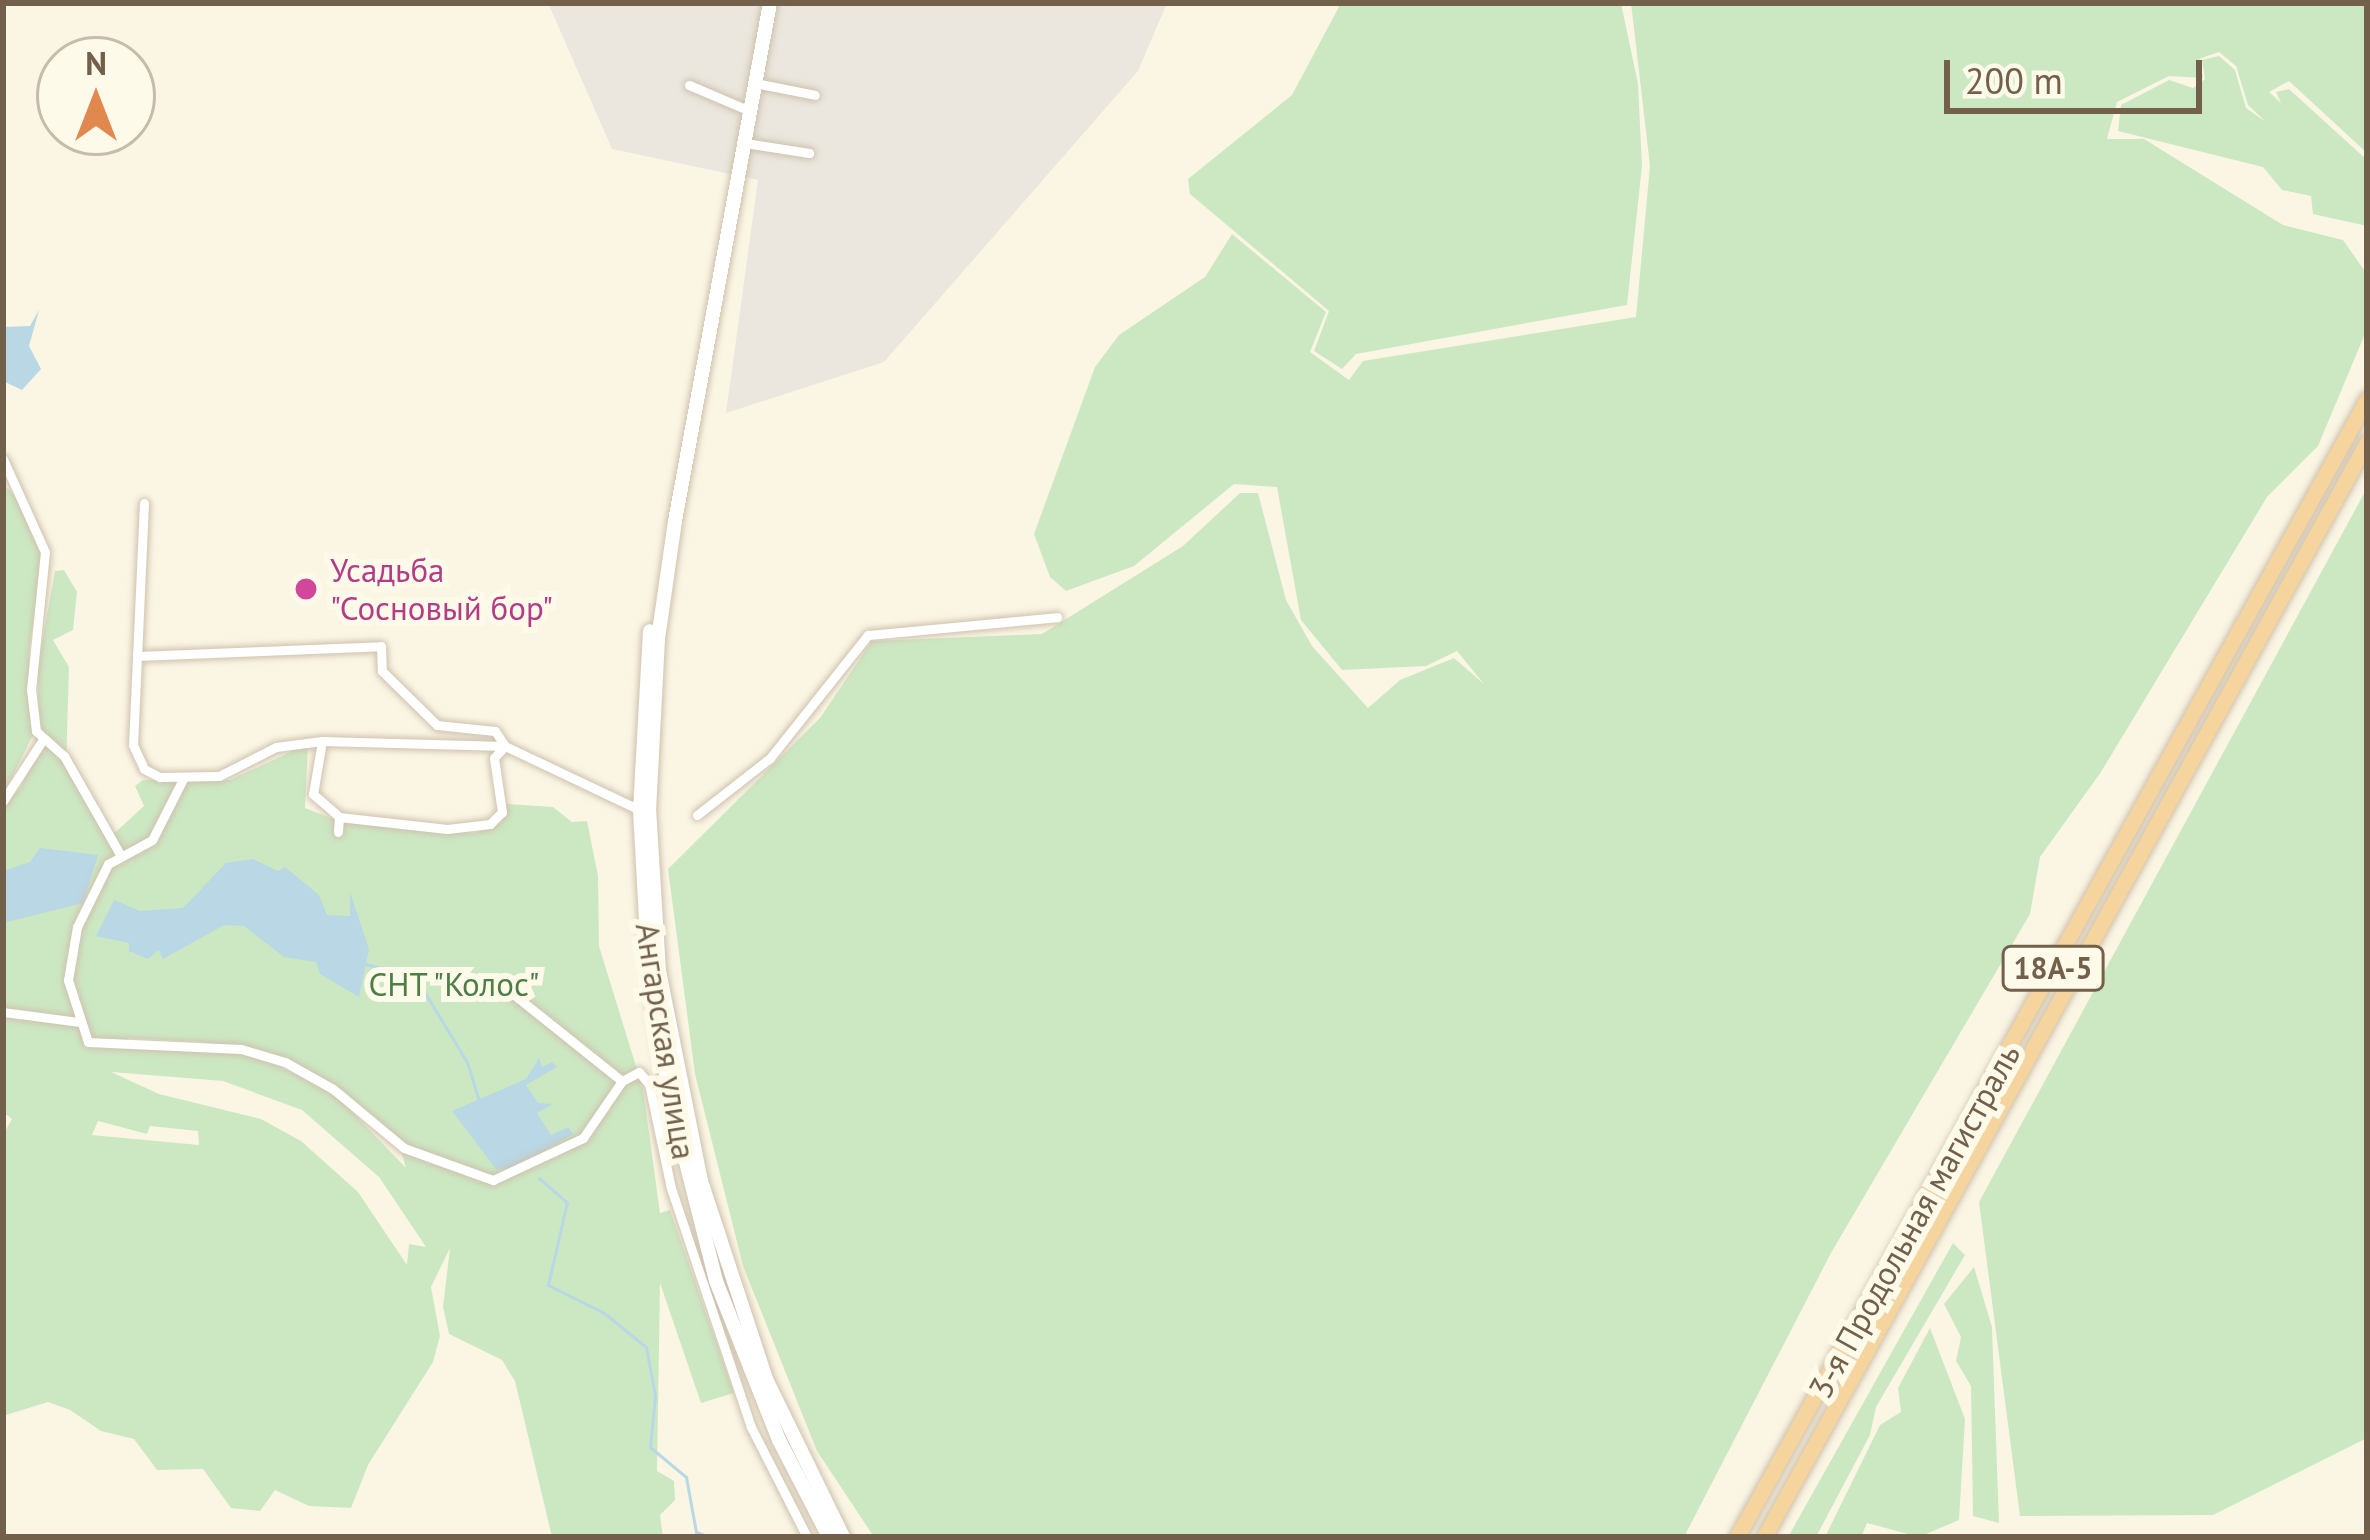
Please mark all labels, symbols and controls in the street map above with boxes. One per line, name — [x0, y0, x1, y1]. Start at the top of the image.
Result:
north arrow — [36, 36, 156, 156]
scale bar — [1950, 36, 2208, 110]
text: N — [85, 41, 107, 84]
text: 200 m — [1965, 57, 2063, 104]
place label: Усадьба "Сосновый бор" — [330, 550, 553, 628]
marker: Усадьба "Сосновый бор" — [293, 576, 319, 602]
street label: Ангарская улица — [628, 920, 704, 1162]
road number: 18А-5 — [1999, 944, 2107, 992]
park label: СНТ "Колос" — [367, 964, 541, 1004]
street label: 3-я Продольная магистраль — [1800, 1037, 2028, 1405]

